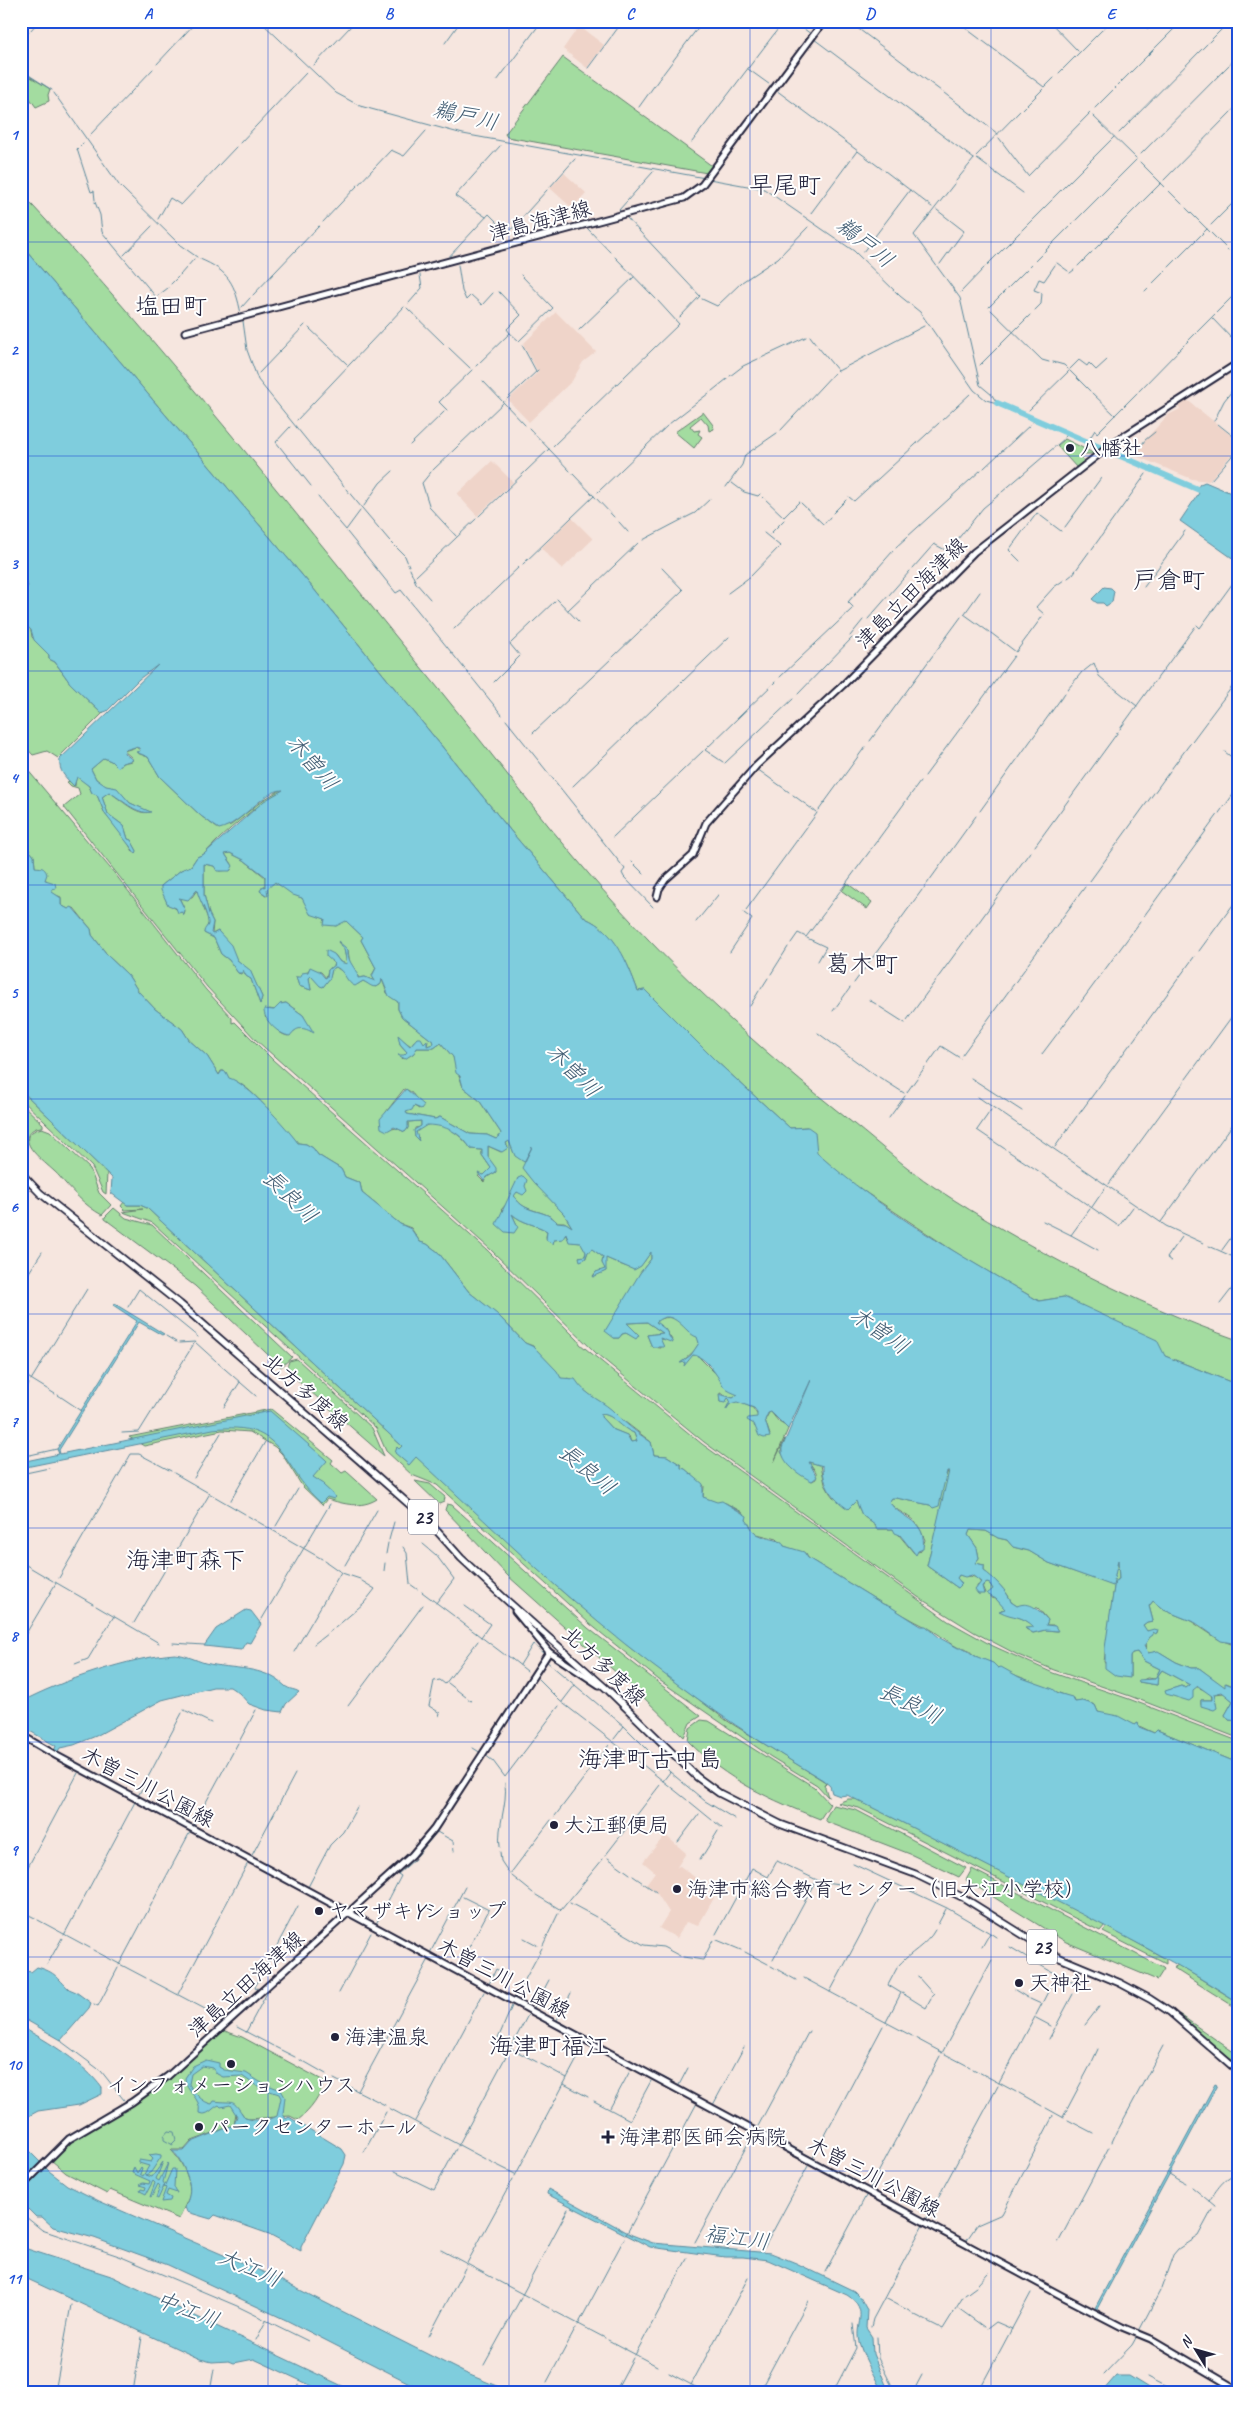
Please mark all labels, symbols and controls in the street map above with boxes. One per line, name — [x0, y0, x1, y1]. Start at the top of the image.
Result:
text: A — [144, 4, 154, 24]
text: B — [385, 4, 395, 24]
text: C — [626, 4, 636, 24]
text: D — [865, 4, 876, 24]
text: E — [1107, 4, 1118, 24]
water label: 鵜戸川 — [430, 95, 501, 137]
text: 1 — [10, 125, 19, 145]
district label: 早尾町 — [749, 170, 821, 200]
street label: 津島海津線 — [486, 195, 594, 247]
water label: 鵜戸川 — [831, 211, 900, 274]
district label: 塩田町 — [135, 291, 207, 321]
text: 2 — [10, 340, 19, 360]
place label: 八幡社 — [1080, 435, 1143, 461]
marker: 八幡社 — [1064, 442, 1076, 454]
street label: 津島立田海津線 — [850, 532, 972, 654]
text: 3 — [10, 554, 19, 574]
district label: 戸倉町 — [1133, 565, 1205, 595]
water label: 木曽川 — [280, 729, 344, 797]
text: 4 — [10, 768, 19, 788]
district label: 葛木町 — [826, 949, 898, 979]
text: 5 — [11, 983, 20, 1003]
water label: 木曽川 — [540, 1037, 607, 1104]
water label: 長良川 — [257, 1164, 324, 1230]
text: 6 — [10, 1197, 19, 1217]
water label: 木曽川 — [844, 1300, 914, 1361]
street label: 北方多度線 — [258, 1348, 354, 1436]
text: 7 — [10, 1412, 19, 1432]
water label: 長良川 — [553, 1438, 622, 1502]
road number: 23 — [408, 1500, 438, 1534]
district label: 海津町森下 — [126, 1545, 246, 1575]
street label: 北方多度線 — [557, 1621, 651, 1711]
text: 8 — [10, 1626, 19, 1646]
water label: 長良川 — [875, 1677, 946, 1731]
street label: 木曽三川公園線 — [77, 1741, 219, 1833]
district label: 海津町古中島 — [578, 1744, 722, 1774]
place label: 大江郵便局 — [564, 1812, 669, 1838]
marker: 大江郵便局 — [548, 1819, 560, 1831]
text: 9 — [10, 1840, 19, 1860]
place label: 海津市総合教育センター（旧大江小学校） — [687, 1876, 1085, 1902]
marker: 海津市総合教育センター（旧大江小学校） — [671, 1883, 683, 1895]
place label: ヤマザキYショップ — [329, 1898, 507, 1924]
marker: ヤマザキYショップ — [313, 1905, 325, 1917]
street label: 津島立田海津線 — [183, 1925, 309, 2043]
road number: 23 — [1027, 1930, 1057, 1964]
street label: 木曽三川公園線 — [433, 1932, 575, 2024]
place label: 天神社 — [1029, 1970, 1092, 1996]
marker: 天神社 — [1013, 1977, 1025, 1989]
place label: 海津温泉 — [345, 2024, 429, 2050]
marker: 海津温泉 — [329, 2031, 341, 2043]
district label: 海津町福江 — [489, 2031, 609, 2061]
text: 10 — [7, 2055, 23, 2075]
marker: インフォメーションハウス — [225, 2058, 237, 2070]
place label: インフォメーションハウス — [106, 2072, 356, 2098]
place label: パークセンターホール — [209, 2114, 417, 2140]
marker: パークセンターホール — [193, 2121, 205, 2133]
place label: 海津郡医師会病院 — [619, 2124, 787, 2150]
marker: 海津郡医師会病院 — [601, 2130, 615, 2144]
street label: 木曽三川公園線 — [803, 2131, 945, 2223]
water label: 福江川 — [702, 2220, 771, 2256]
water label: 大江川 — [214, 2242, 285, 2294]
text: 11 — [7, 2269, 23, 2289]
water label: 中江川 — [152, 2285, 223, 2335]
north arrow — [1172, 2326, 1222, 2376]
text: N — [1177, 2332, 1197, 2351]

